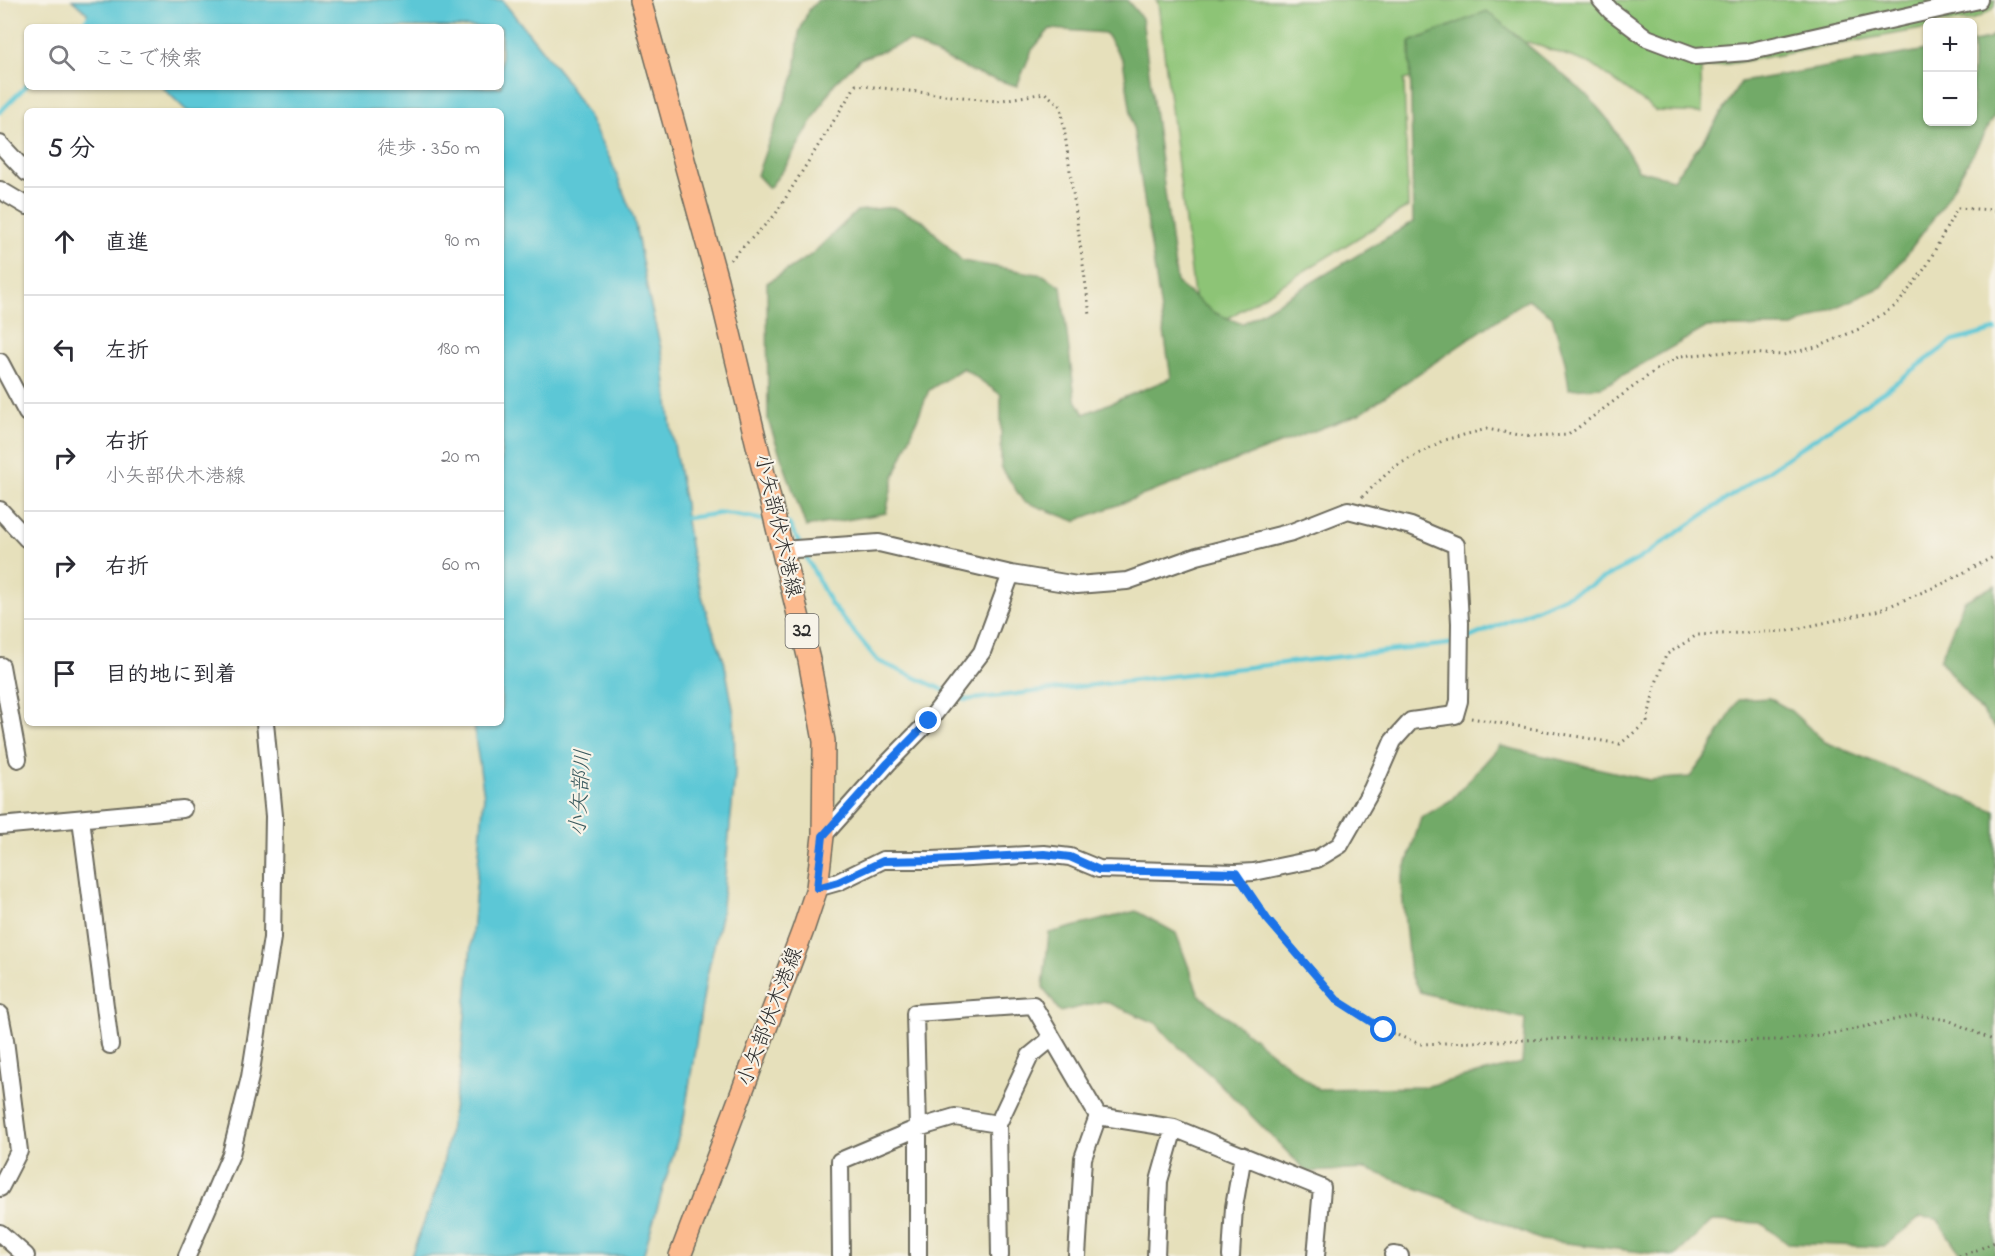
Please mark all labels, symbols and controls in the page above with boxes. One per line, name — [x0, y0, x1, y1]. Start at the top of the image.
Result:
map controls — [1923, 18, 1977, 126]
button: + — [1923, 18, 1977, 72]
search box — [24, 24, 504, 90]
icon: search — [45, 41, 78, 74]
text: ここで検索 — [93, 44, 203, 76]
button: − — [1923, 72, 1977, 126]
text: 5 分 — [48, 131, 95, 169]
text: 徒歩 · 350 m — [377, 135, 480, 164]
icon: ahead — [48, 225, 81, 258]
text: 90 m — [445, 227, 480, 256]
text: 直進 — [105, 228, 149, 260]
icon: left — [48, 333, 81, 366]
text: 180 m — [437, 335, 480, 364]
text: 左折 — [105, 336, 149, 368]
text: 右折 — [105, 427, 149, 459]
icon: right — [48, 441, 81, 474]
text: 20 m — [441, 443, 480, 472]
street label: 小矢部伏木港線 — [746, 451, 808, 601]
text: 小矢部伏木港線 — [105, 463, 245, 492]
icon: right — [48, 549, 81, 582]
text: 60 m — [442, 551, 480, 580]
text: 右折 — [105, 552, 149, 584]
road number: 32 — [786, 614, 818, 648]
icon: arrive — [48, 657, 81, 690]
text: 目的地に到着 — [105, 660, 237, 692]
route end — [915, 707, 941, 733]
water label: 小矢部川 — [563, 748, 601, 838]
street label: 小矢部伏木港線 — [731, 943, 811, 1091]
route start — [1370, 1016, 1396, 1042]

